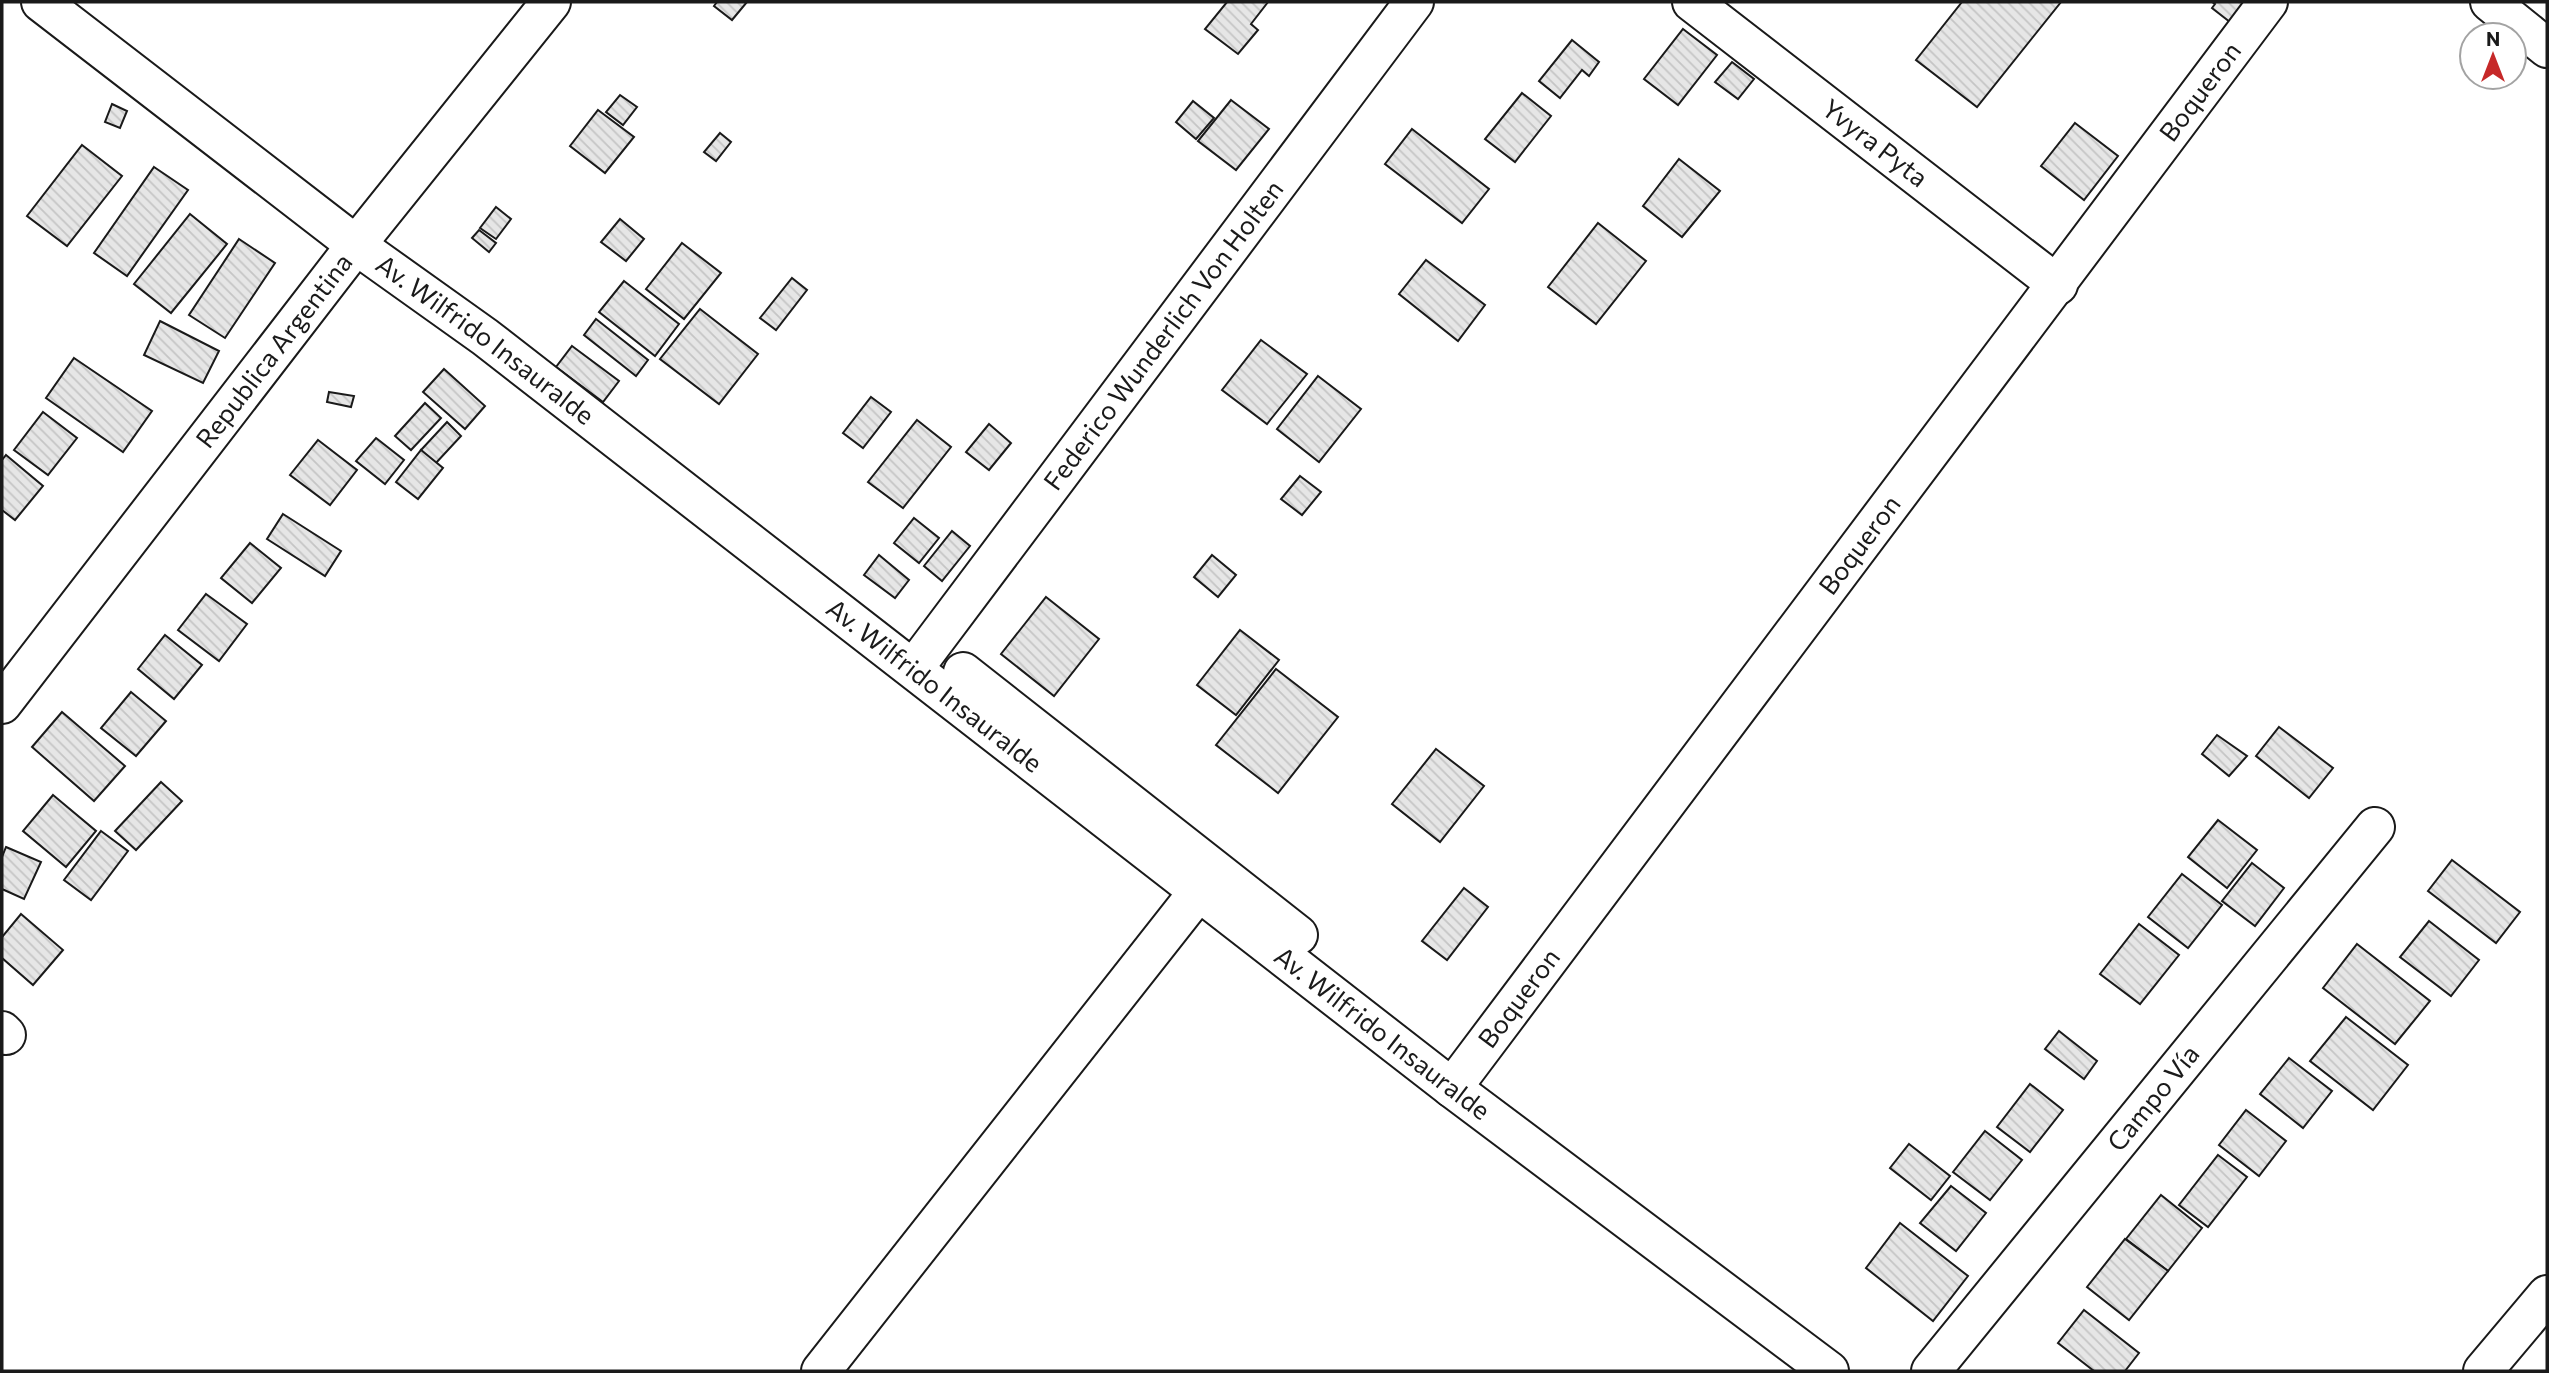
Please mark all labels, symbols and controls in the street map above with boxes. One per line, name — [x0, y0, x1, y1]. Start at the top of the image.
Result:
north arrow — [2458, 21, 2528, 91]
text: N — [2486, 27, 2500, 50]
street label: Boqueron — [2152, 35, 2247, 147]
street label: Yvyra Pyta — [1817, 92, 1935, 193]
street label: Federico Wunderlich Von Holten — [1036, 173, 1289, 495]
street label: Republica Argentina — [189, 247, 358, 453]
street label: Av. Wilfrido Insauralde — [371, 247, 601, 430]
street label: Boqueron — [1811, 488, 1906, 600]
street label: Av. Wilfrido Insauralde — [821, 591, 1049, 778]
street label: Av. Wilfrido Insauralde — [1269, 939, 1497, 1125]
street label: Boqueron — [1471, 942, 1565, 1053]
street label: Campo Vía — [2100, 1038, 2205, 1157]

